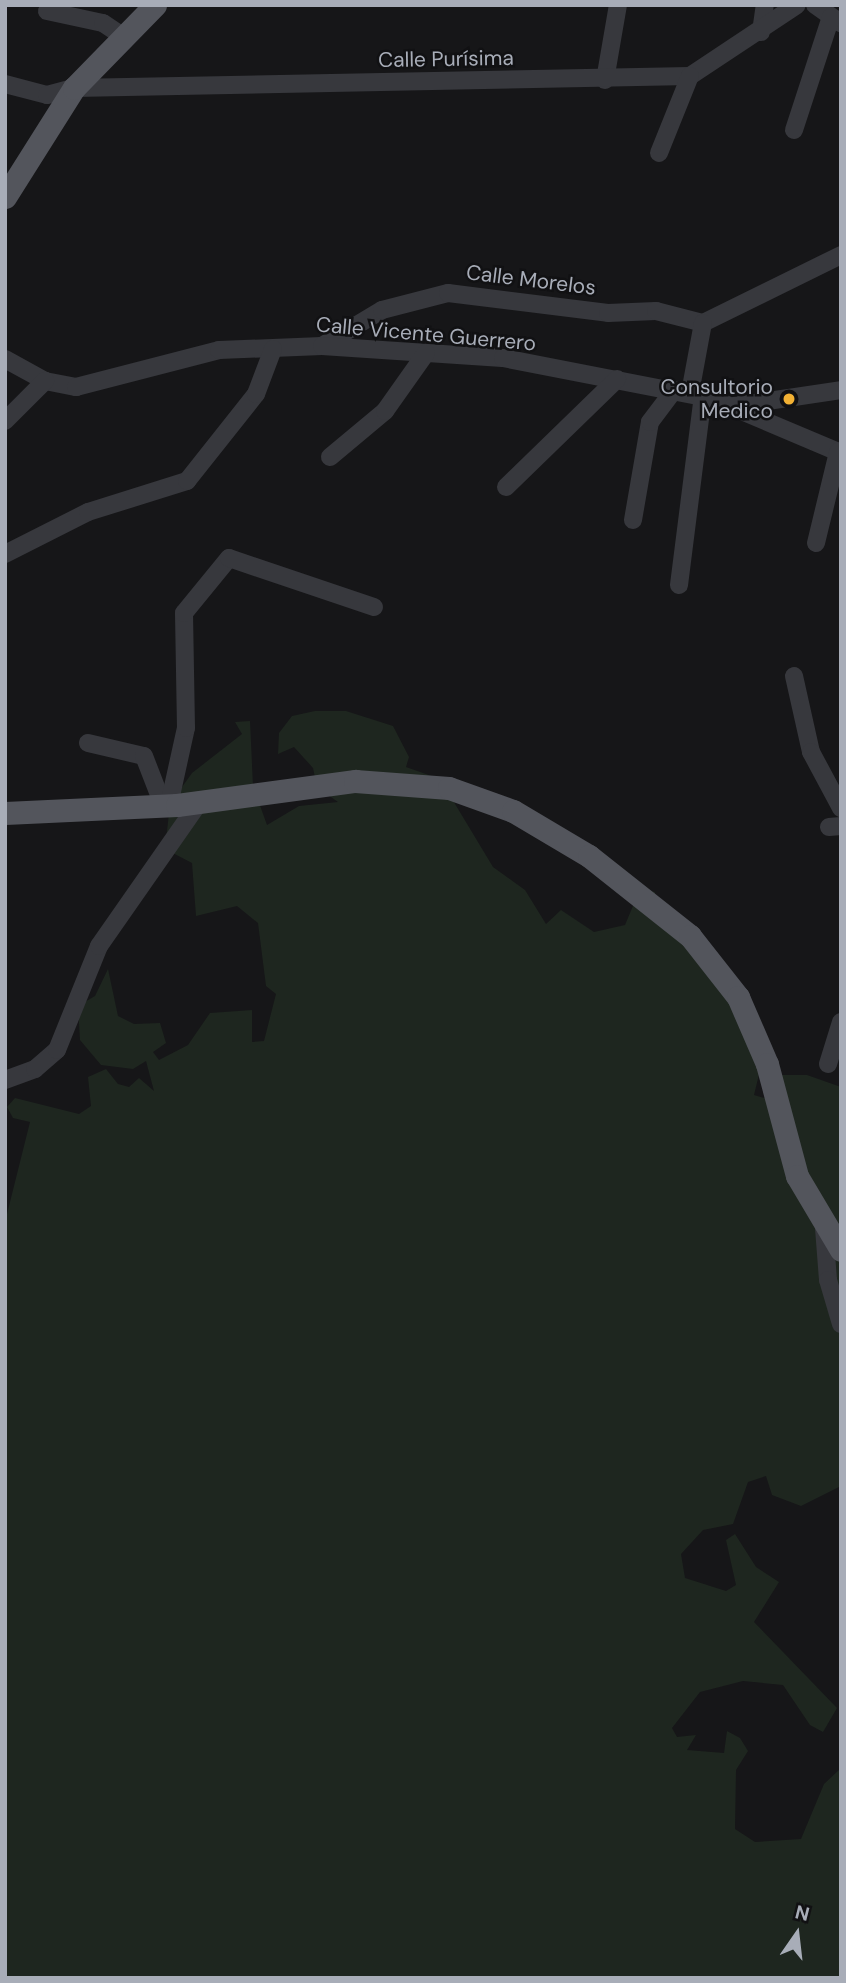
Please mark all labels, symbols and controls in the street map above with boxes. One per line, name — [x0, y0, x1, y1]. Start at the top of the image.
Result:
street label: Calle Purísima — [378, 45, 514, 73]
street label: Calle Morelos — [465, 260, 597, 300]
street label: Calle Vicente Guerrero — [315, 312, 537, 356]
place label: Consultorio Medico — [661, 374, 773, 424]
marker: Consultorio Medico — [779, 389, 799, 409]
north arrow — [762, 1899, 832, 1969]
text: N — [792, 1899, 812, 1927]

